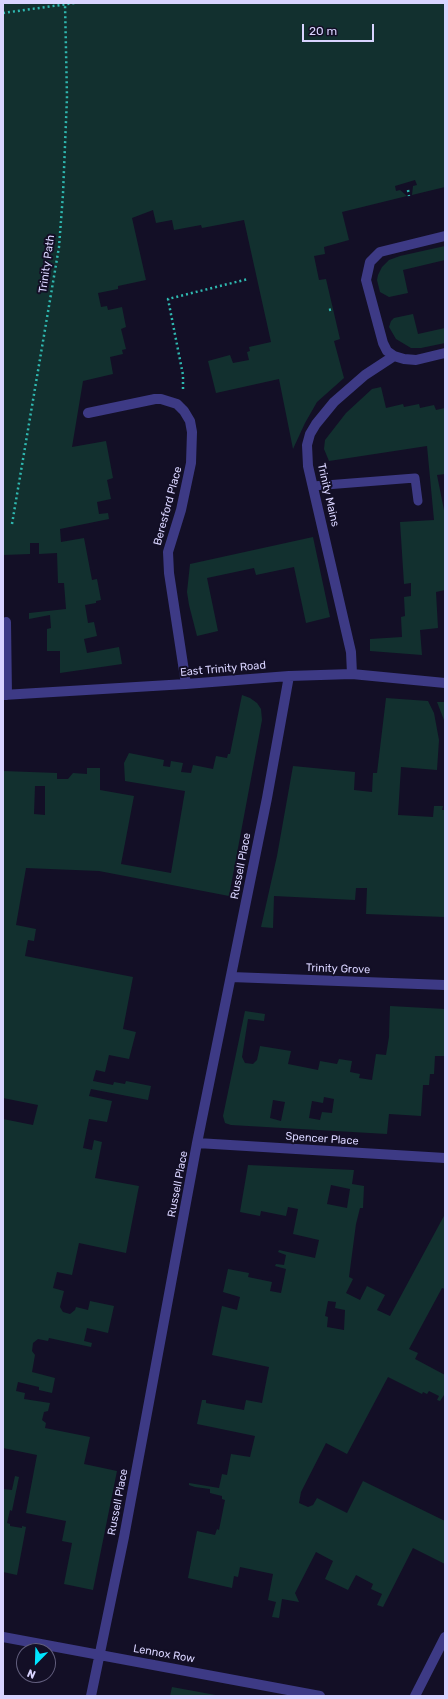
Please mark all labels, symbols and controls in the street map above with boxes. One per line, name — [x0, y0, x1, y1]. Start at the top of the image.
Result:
scale bar — [304, 16, 376, 42]
text: 20 m — [309, 24, 337, 38]
street label: Trinity Path — [36, 234, 58, 294]
street label: Trinity Mains — [314, 462, 342, 528]
street label: Beresford Place — [151, 465, 185, 547]
street label: East Trinity Road — [180, 659, 266, 679]
street label: Russell Place — [228, 832, 254, 900]
street label: Trinity Grove — [306, 961, 370, 977]
street label: Spencer Place — [285, 1130, 359, 1148]
street label: Russell Place — [165, 1150, 191, 1218]
street label: Russell Place — [105, 1468, 131, 1536]
street label: Lennox Row — [132, 1642, 196, 1666]
north arrow — [16, 1643, 56, 1683]
text: N — [25, 1666, 38, 1681]

